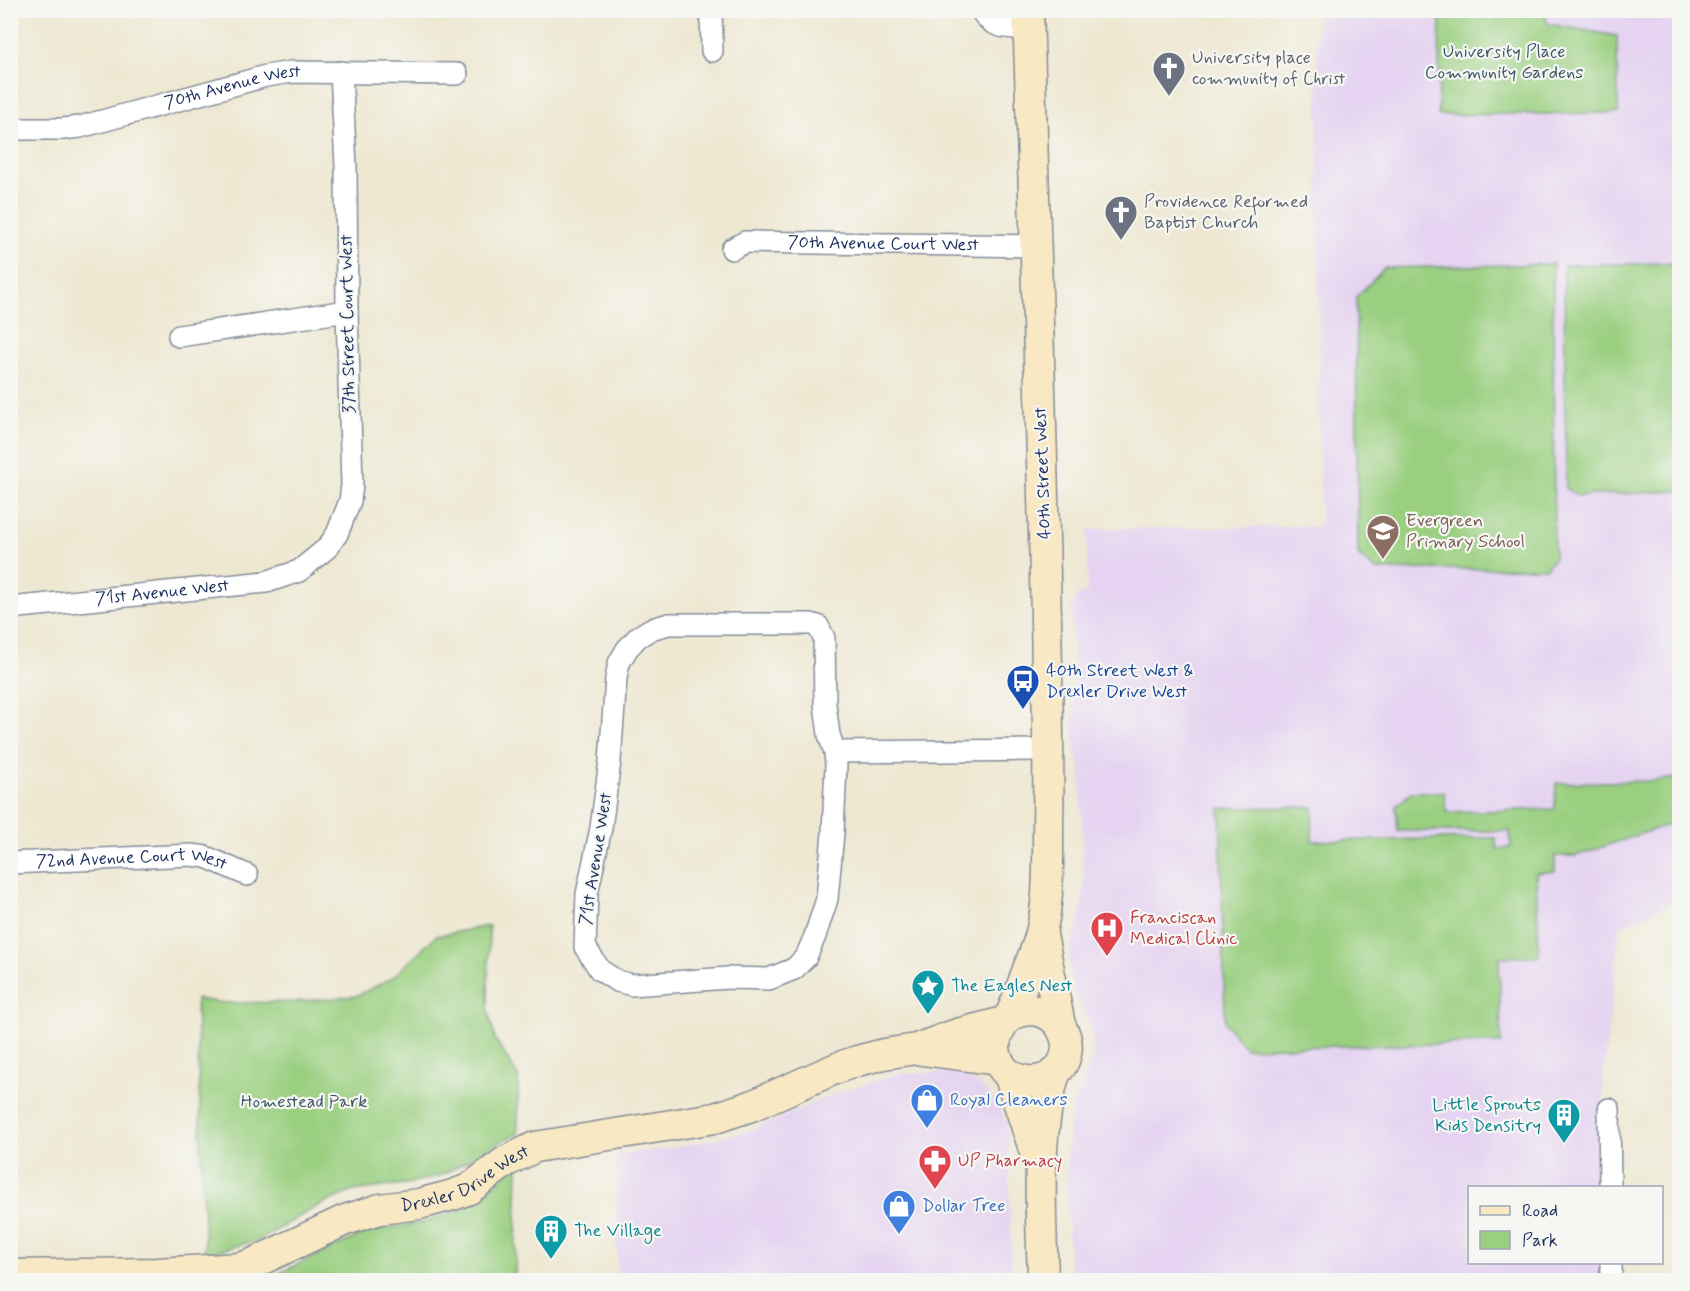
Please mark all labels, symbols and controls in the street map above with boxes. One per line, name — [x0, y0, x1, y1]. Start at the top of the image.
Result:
park label: University Place Community Gardens — [1425, 40, 1583, 85]
place label: University place community of Christ — [1192, 46, 1346, 91]
church icon: University place community of Christ — [1151, 50, 1187, 97]
street label: 70th Avenue West — [162, 60, 301, 115]
place label: Providence Reformed Baptist Church — [1144, 190, 1308, 235]
church icon: Providence Reformed Baptist Church — [1103, 194, 1139, 241]
street label: 70th Avenue Court West — [788, 231, 979, 257]
street label: 37th Street Court West — [334, 234, 362, 414]
street label: 40th Street West — [1029, 406, 1057, 540]
place label: Evergreen Primary School — [1406, 509, 1525, 554]
school or university icon: Evergreen Primary School — [1365, 513, 1401, 560]
street label: 71st Avenue West — [94, 574, 231, 611]
place label: 40th Street West & Drexler Drive West — [1046, 659, 1194, 704]
bus stop icon: 40th Street West & Drexler Drive West — [1005, 663, 1041, 710]
street label: 71st Avenue West — [574, 790, 618, 927]
street label: 72nd Avenue Court West — [35, 843, 231, 877]
place label: Franciscan Medical Clinic — [1130, 906, 1238, 951]
hospital icon: Franciscan Medical Clinic — [1089, 910, 1125, 957]
place icon: The Eagles Nest — [910, 968, 946, 1015]
place label: The Eagles Nest — [951, 974, 1073, 998]
shop icon: Royal Cleaners — [909, 1082, 945, 1129]
place label: Royal Cleaners — [950, 1088, 1068, 1112]
park label: Homestead Park — [241, 1090, 367, 1114]
place label: Little Sprouts Kids Densitry — [1432, 1093, 1541, 1138]
building icon: Little Sprouts Kids Densitry — [1546, 1097, 1582, 1144]
street label: Drexler Drive West — [399, 1140, 534, 1218]
pharmacy icon: UP Pharmacy — [917, 1143, 953, 1190]
place label: UP Pharmacy — [958, 1149, 1062, 1173]
legend — [1468, 1186, 1663, 1264]
shop icon: Dollar Tree — [881, 1188, 917, 1235]
place label: Dollar Tree — [922, 1194, 1005, 1218]
text: Road — [1522, 1199, 1558, 1223]
building icon: The Village — [533, 1213, 569, 1260]
place label: The Village — [574, 1219, 662, 1244]
text: Park — [1522, 1229, 1558, 1253]

